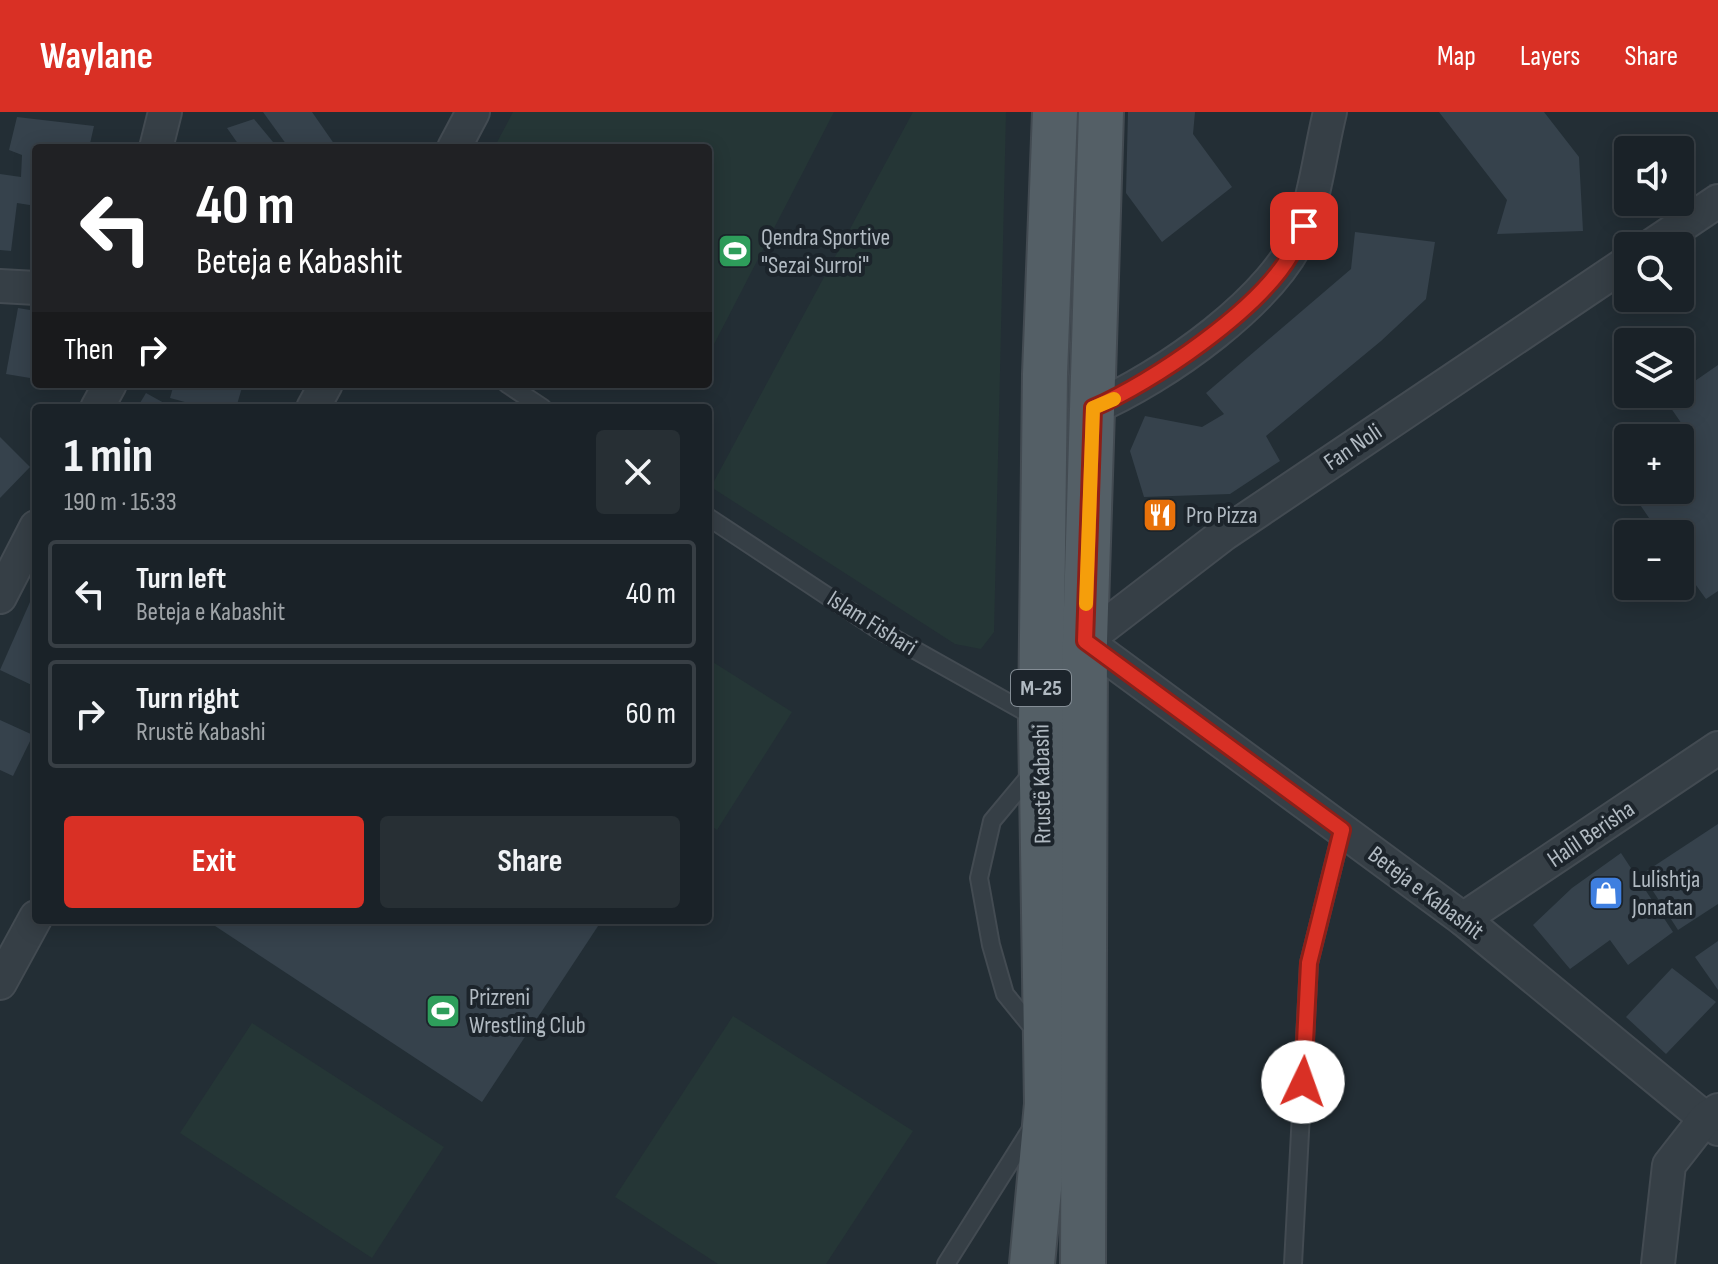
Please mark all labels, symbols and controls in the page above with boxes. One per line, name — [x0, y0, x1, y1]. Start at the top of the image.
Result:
text: Waylane — [40, 34, 153, 79]
text: Map — [1437, 40, 1476, 73]
text: Layers — [1520, 40, 1580, 73]
text: Share — [1624, 40, 1678, 73]
map controls — [1614, 136, 1694, 600]
button: sound — [1614, 136, 1694, 216]
text: 40 m — [196, 173, 295, 240]
icon: left — [64, 176, 168, 280]
pin — [1270, 192, 1338, 260]
icon: arrive — [1282, 204, 1326, 248]
place label: Qendra Sportive "Sezai Surroi" — [761, 223, 890, 280]
sports icon: Qendra Sportive "Sezai Surroi" — [716, 232, 754, 270]
button: search — [1614, 232, 1694, 312]
text: Beteja e Kabashit — [196, 241, 403, 284]
icon: right — [130, 328, 174, 372]
button: layers — [1614, 328, 1694, 408]
text: Then — [64, 332, 114, 368]
street label: Fan Noli — [1319, 417, 1387, 477]
button: + — [1614, 424, 1694, 504]
text: 1 min — [64, 428, 153, 485]
button: close — [596, 430, 680, 514]
text: 190 m · 15:33 — [64, 487, 177, 518]
restaurant icon: Pro Pizza — [1141, 496, 1179, 534]
place label: Pro Pizza — [1186, 501, 1257, 530]
button: − — [1614, 520, 1694, 600]
text: Turn left — [136, 561, 226, 597]
icon: left — [68, 572, 112, 616]
text: 40 m — [626, 576, 676, 612]
street label: Islam Fishari — [822, 584, 922, 662]
text: Beteja e Kabashit — [136, 597, 285, 628]
road number: M-25 — [1011, 670, 1071, 706]
text: Turn right — [136, 681, 239, 717]
icon: right — [68, 692, 112, 736]
text: 60 m — [625, 696, 676, 732]
text: Rrustë Kabashi — [136, 717, 266, 748]
street label: Rrustë Kabashi — [1026, 724, 1058, 844]
street label: Halil Berisha — [1542, 794, 1640, 874]
button: Exit — [64, 816, 364, 908]
button: Share — [380, 816, 680, 908]
street label: Beteja e Kabashit — [1362, 840, 1490, 946]
place label: Lulishtja Jonatan — [1631, 865, 1700, 922]
shop icon: Lulishtja Jonatan — [1587, 874, 1625, 912]
place label: Prizreni Wrestling Club — [469, 983, 586, 1040]
sports icon: Prizreni Wrestling Club — [424, 992, 462, 1030]
position arrow — [1261, 1040, 1345, 1124]

